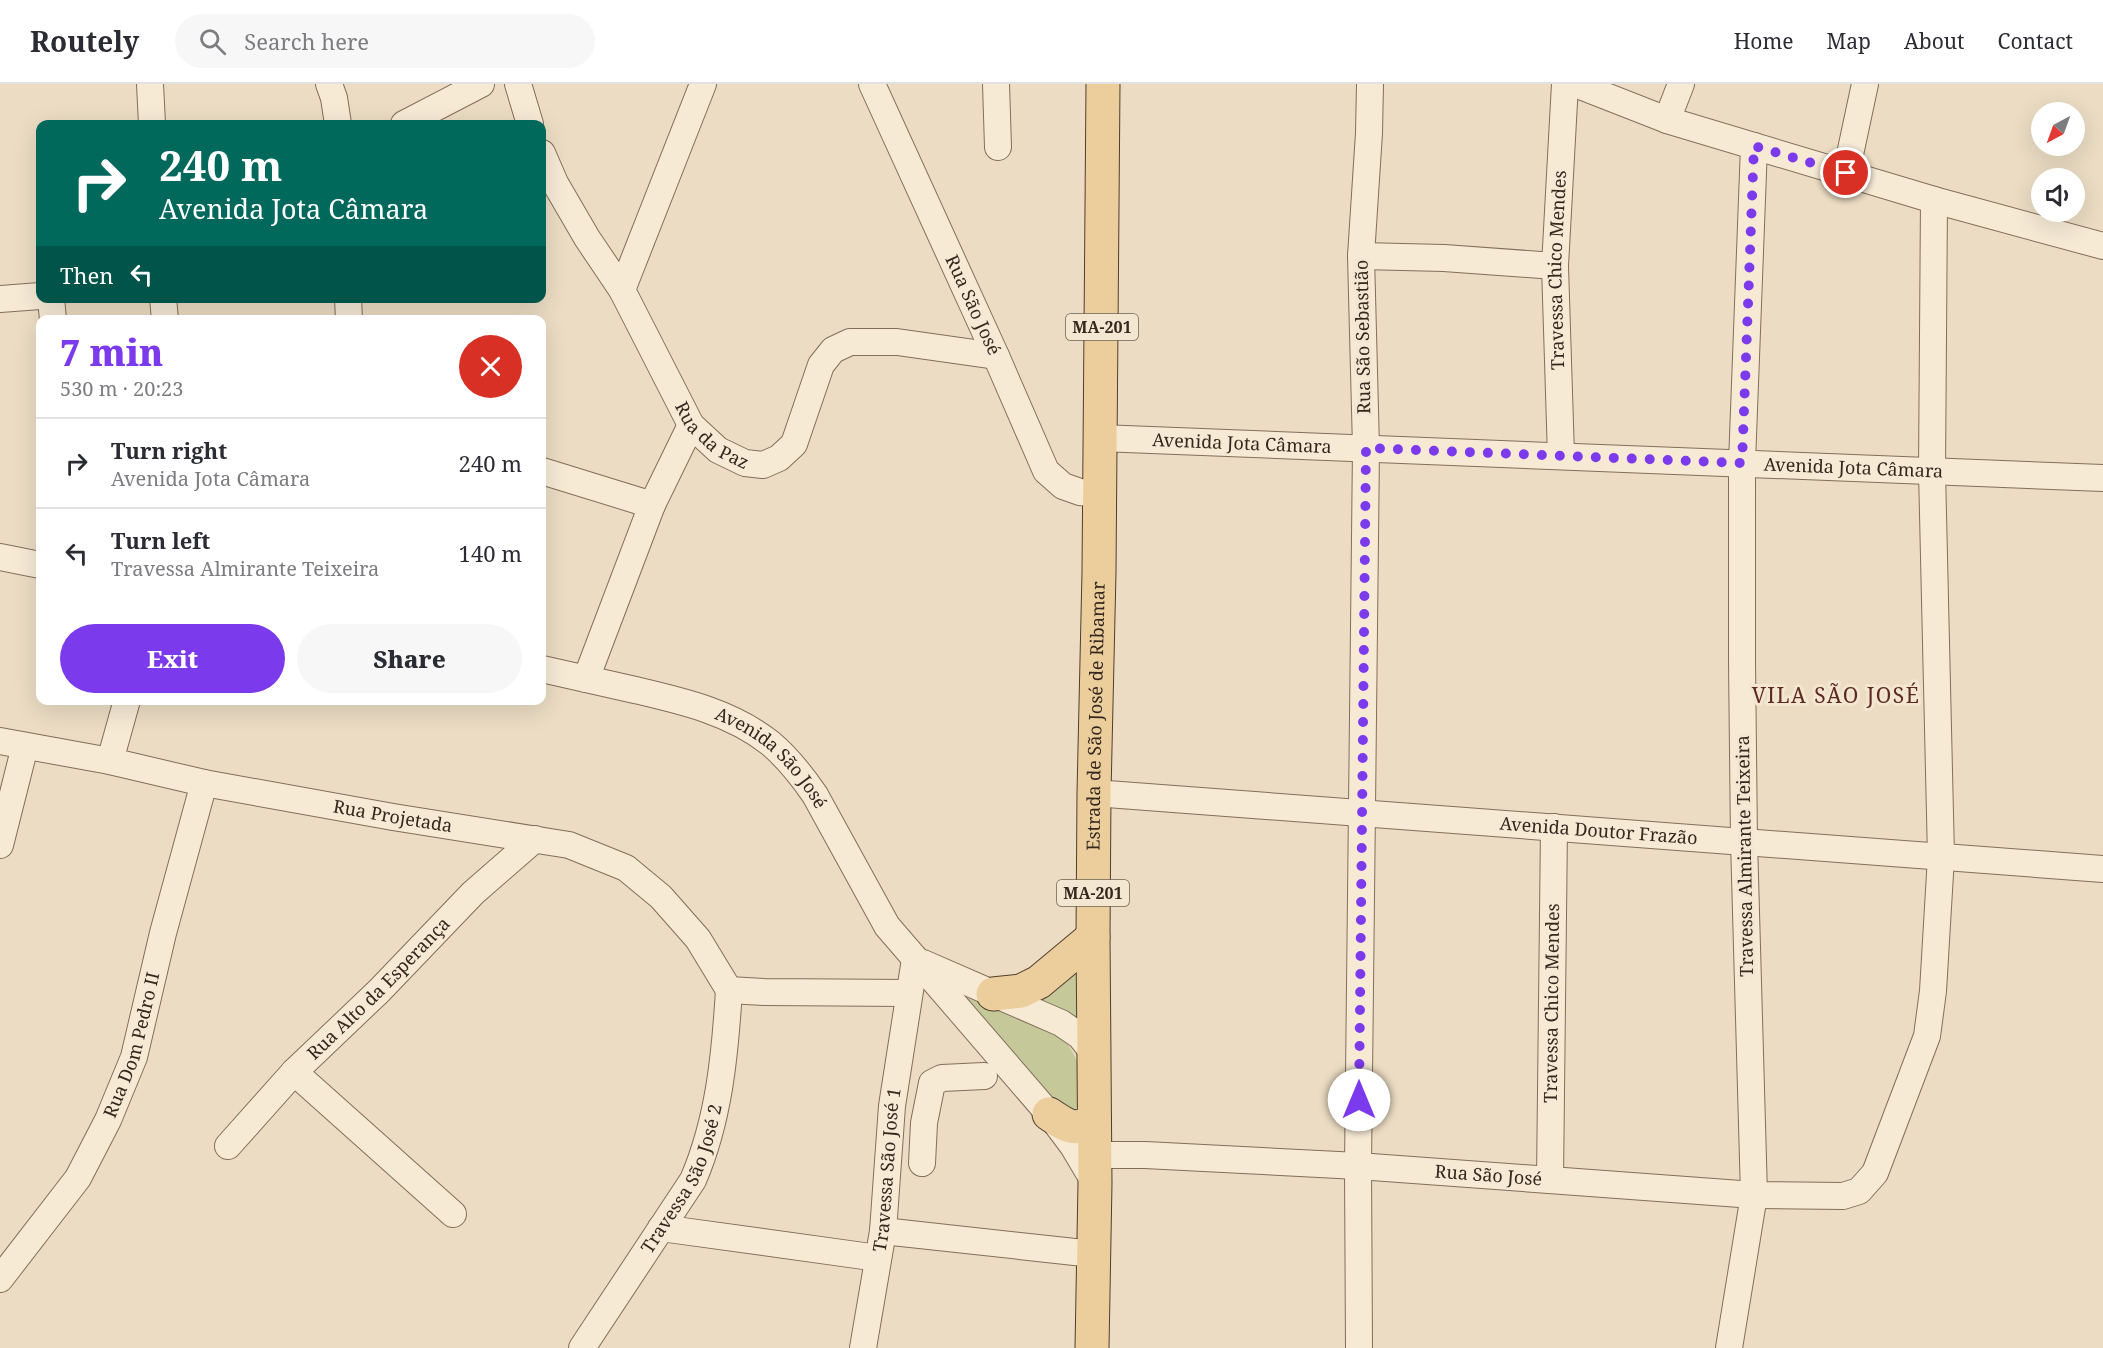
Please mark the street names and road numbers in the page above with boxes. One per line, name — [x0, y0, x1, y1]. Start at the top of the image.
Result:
street label: Travessa Chico Mendes — [1542, 170, 1571, 370]
street label: Rua São José — [940, 251, 1007, 359]
street label: Rua São Sebastião — [1349, 260, 1375, 414]
road number: MA-201 — [1066, 314, 1138, 340]
street label: Rua da Paz — [670, 397, 753, 474]
street label: Avenida Jota Câmara — [1152, 427, 1332, 458]
street label: Avenida Jota Câmara — [1763, 451, 1944, 483]
street label: Estrada de São José de Ribamar — [1081, 581, 1110, 851]
street label: Avenida São José — [712, 701, 833, 812]
street label: Travessa Almirante Teixeira — [1730, 735, 1758, 977]
street label: Rua Projetada — [331, 793, 454, 837]
street label: Avenida Doutor Frazão — [1499, 811, 1698, 849]
road number: MA-201 — [1057, 880, 1129, 906]
street label: Travessa Chico Mendes — [1538, 903, 1564, 1103]
street label: Rua Alto da Esperança — [301, 911, 455, 1064]
street label: Rua Dom Pedro II — [97, 970, 164, 1121]
street label: Travessa São José 1 — [867, 1086, 906, 1254]
street label: Travessa São José 2 — [635, 1102, 727, 1258]
street label: Rua São José — [1434, 1159, 1543, 1190]

